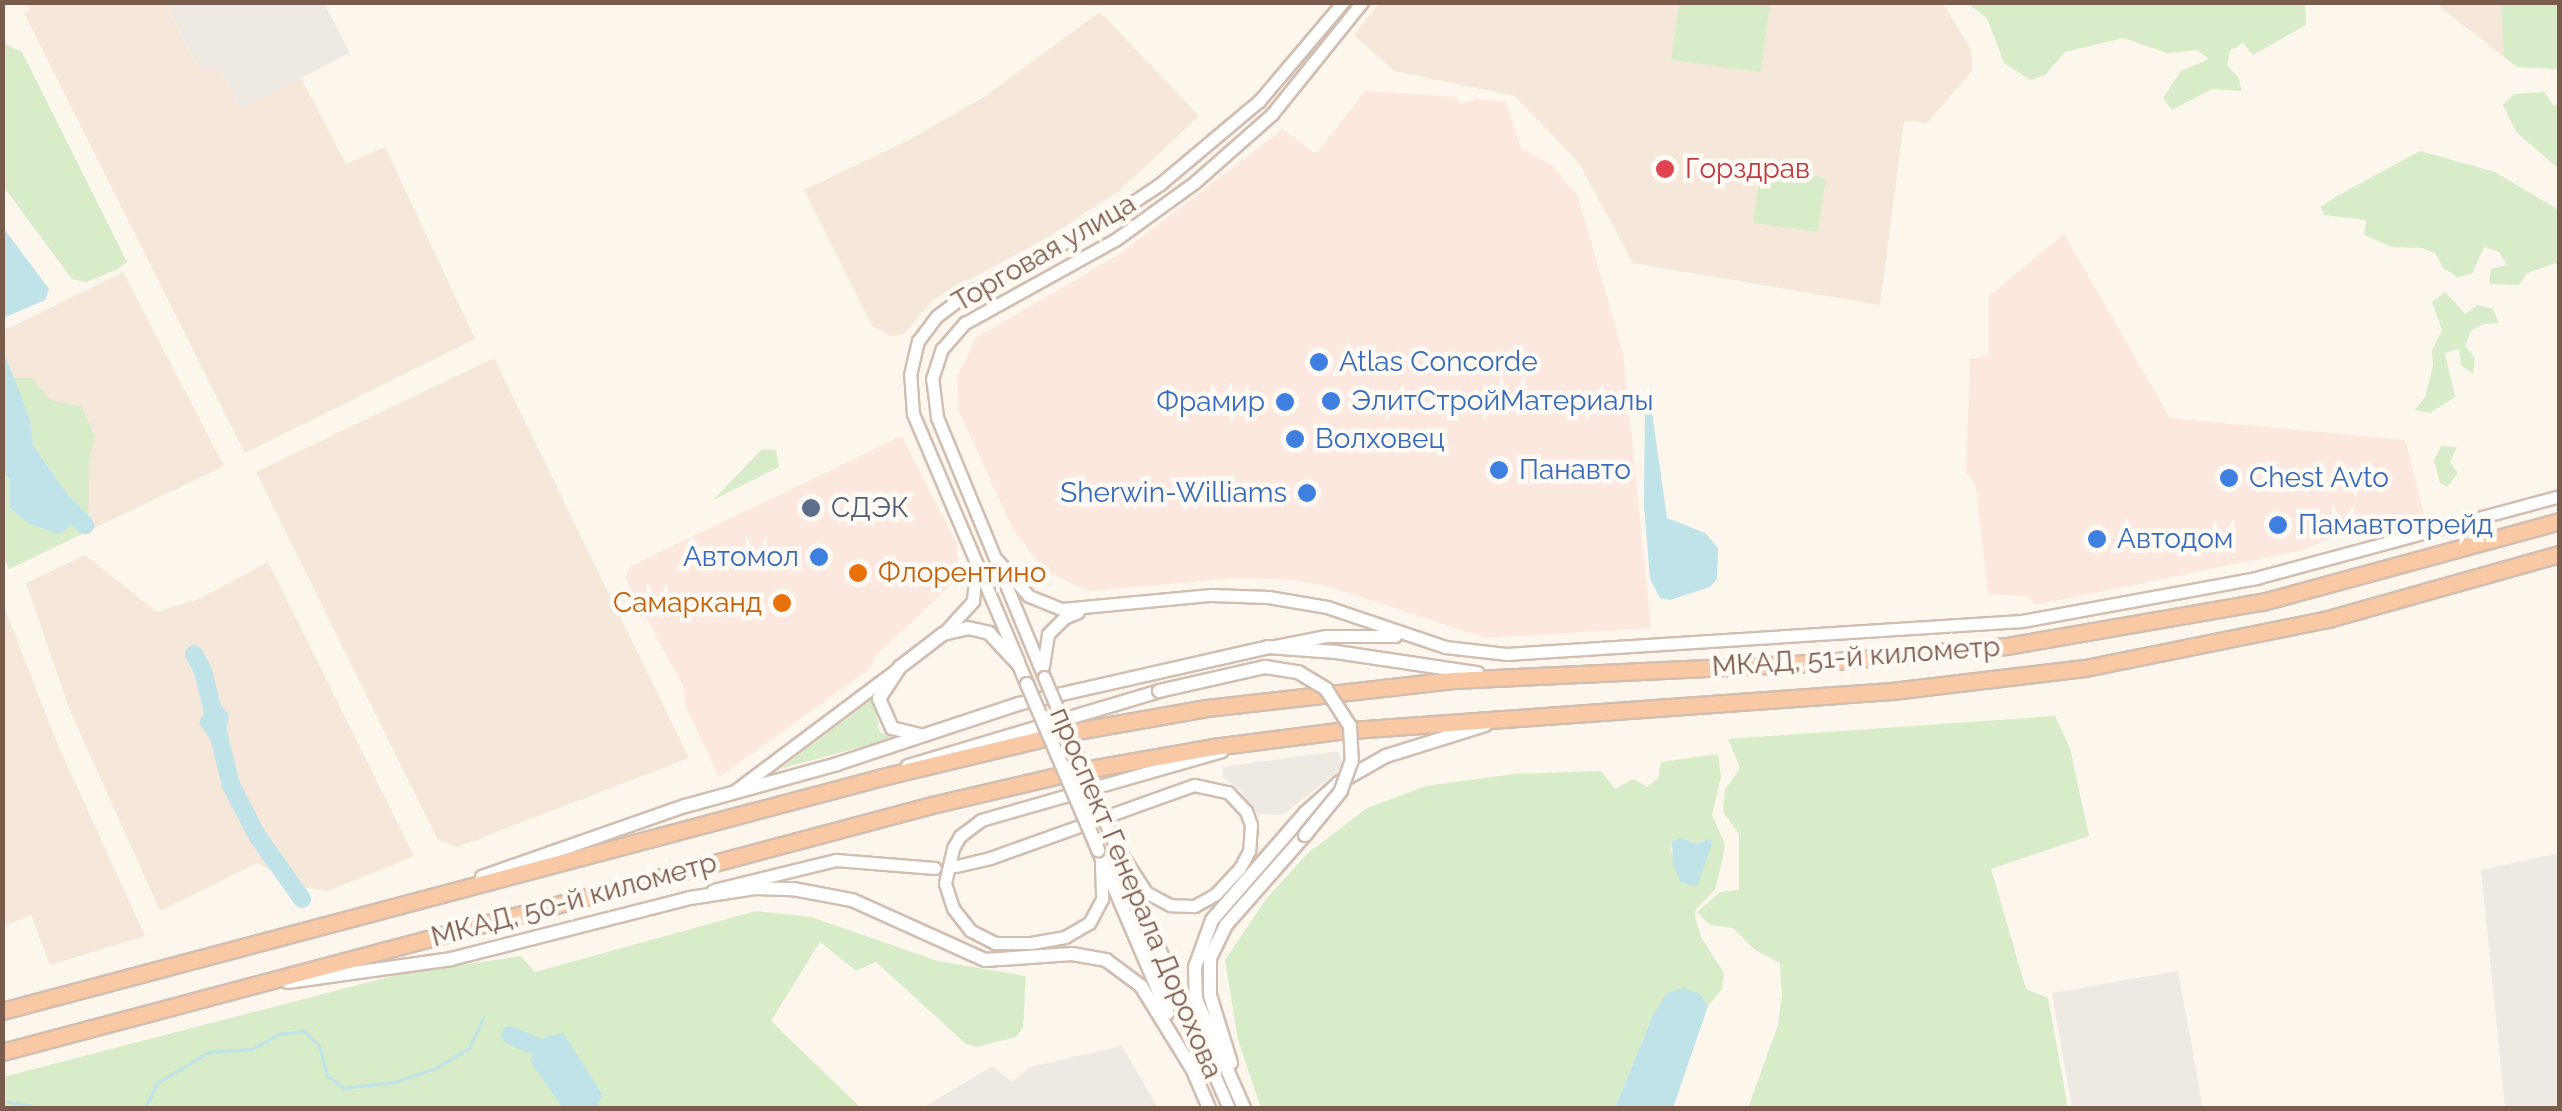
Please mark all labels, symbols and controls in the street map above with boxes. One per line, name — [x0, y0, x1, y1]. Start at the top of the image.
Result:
place label: Горздрав — [1685, 152, 1810, 186]
marker: Горздрав — [1654, 158, 1676, 180]
street label: Торговая улица — [946, 187, 1142, 319]
place label: Atlas Concorde — [1339, 345, 1538, 379]
marker: Atlas Concorde — [1308, 351, 1330, 373]
place label: ЭлитСтройМатериалы — [1351, 384, 1653, 418]
place label: Фрамир — [1156, 385, 1265, 419]
marker: ЭлитСтройМатериалы — [1320, 390, 1342, 412]
marker: Фрамир — [1274, 391, 1296, 413]
place label: Волховец — [1315, 422, 1445, 456]
marker: Волховец — [1284, 428, 1306, 450]
place label: Панавто — [1519, 453, 1631, 487]
marker: Панавто — [1488, 459, 1510, 481]
place label: Chest Avto — [2249, 461, 2390, 495]
marker: Chest Avto — [2218, 467, 2240, 489]
place label: Sherwin-Williams — [1060, 476, 1287, 510]
marker: Sherwin-Williams — [1296, 482, 1318, 504]
place label: СДЭК — [831, 491, 909, 525]
marker: СДЭК — [800, 497, 822, 519]
place label: Памавтотрейд — [2298, 508, 2493, 542]
marker: Памавтотрейд — [2267, 514, 2289, 536]
place label: Автодом — [2117, 522, 2233, 556]
marker: Автодом — [2086, 528, 2108, 550]
place label: Автомол — [683, 540, 799, 574]
marker: Автомол — [808, 546, 830, 568]
place label: Флорентино — [878, 556, 1046, 590]
marker: Флорентино — [847, 562, 869, 584]
place label: Самарканд — [613, 586, 762, 620]
marker: Самарканд — [771, 592, 793, 614]
street label: МКАД, 51-й километр — [1711, 630, 2001, 684]
street label: проспект Генерала Дорохова — [1042, 702, 1230, 1084]
street label: МКАД, 50-й километр — [428, 846, 720, 954]

